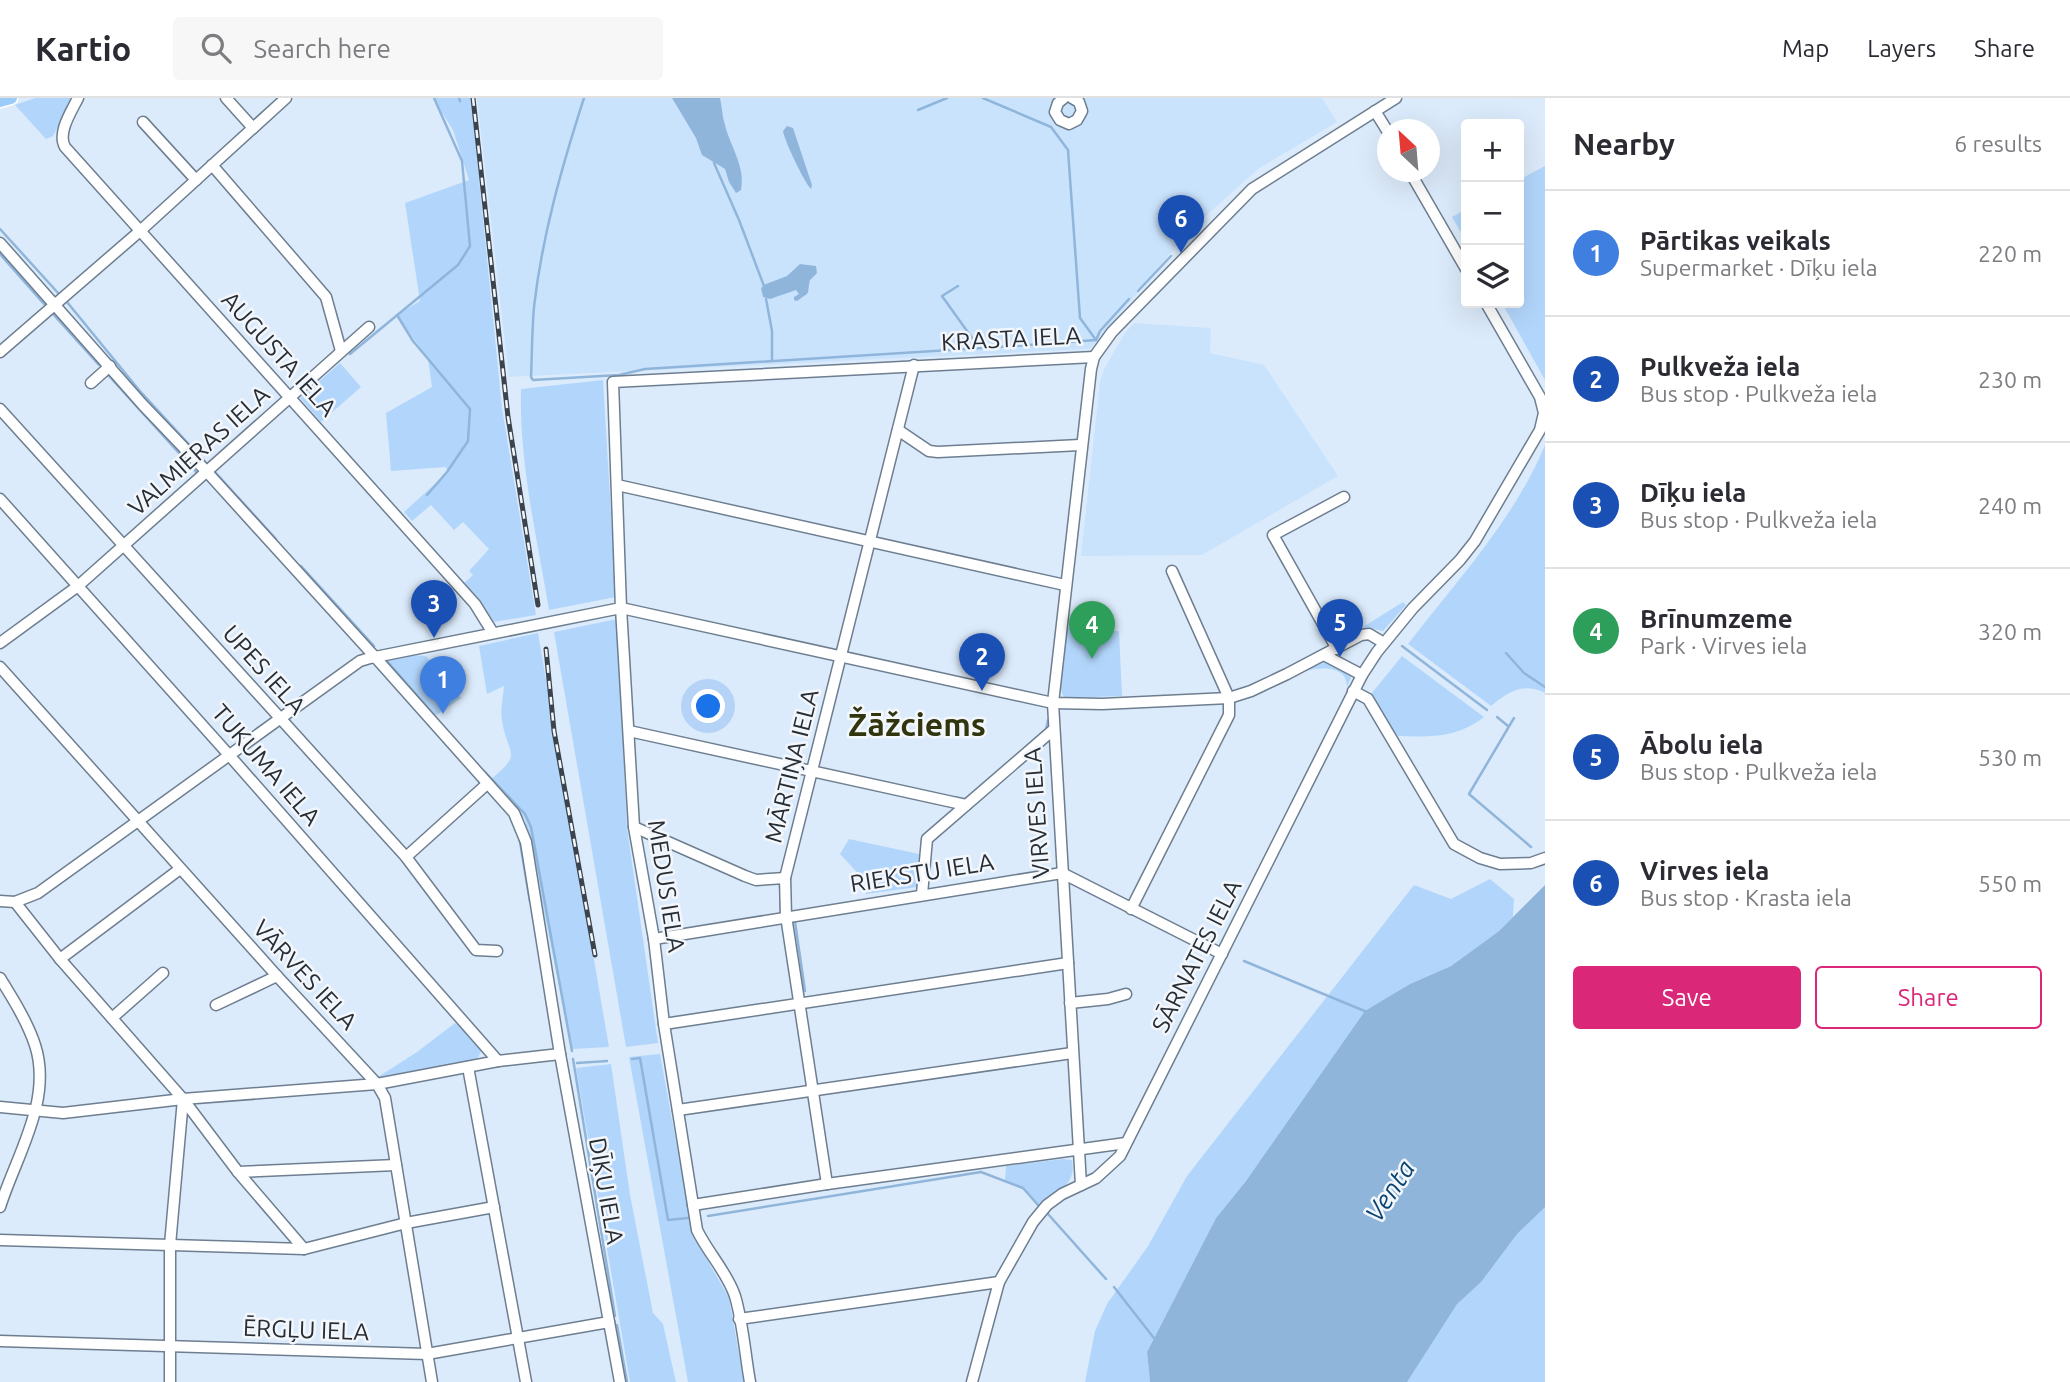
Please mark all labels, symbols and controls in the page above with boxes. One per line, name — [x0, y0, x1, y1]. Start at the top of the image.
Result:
search box — [173, 17, 663, 80]
icon: search — [197, 29, 235, 67]
text: Kartio — [35, 30, 131, 67]
text: Search here — [253, 34, 391, 63]
text: Map — [1782, 35, 1829, 62]
text: Layers — [1867, 35, 1936, 62]
text: Share — [1974, 35, 2035, 62]
north arrow — [1377, 119, 1440, 182]
map controls — [1461, 119, 1524, 308]
button: + — [1461, 119, 1524, 182]
text: Nearby — [1573, 127, 1675, 161]
text: 6 results — [1954, 131, 2042, 156]
button: − — [1461, 182, 1524, 245]
pin: 6 — [1158, 195, 1204, 253]
text: Pārtikas veikals — [1640, 226, 1831, 255]
text: 1 — [1590, 241, 1602, 266]
text: 220 m — [1978, 241, 2042, 266]
button: layers — [1461, 245, 1524, 308]
text: Supermarket · Dīķu iela — [1640, 255, 1878, 280]
street label: AUGUSTA IELA — [216, 286, 343, 422]
street label: KRASTA IELA — [940, 321, 1082, 356]
text: Pulkveža iela — [1640, 352, 1800, 381]
text: 2 — [1590, 367, 1602, 392]
text: 230 m — [1978, 367, 2042, 392]
street label: VALMIERAS IELA — [123, 380, 275, 521]
text: Bus stop · Pulkveža iela — [1640, 381, 1877, 406]
text: Dīķu iela — [1640, 478, 1746, 507]
text: 3 — [1590, 493, 1602, 518]
text: 240 m — [1978, 493, 2042, 518]
text: Bus stop · Pulkveža iela — [1640, 507, 1877, 532]
pin: 3 — [411, 580, 457, 638]
pin: 5 — [1317, 599, 1363, 657]
pin: 4 — [1069, 601, 1115, 659]
text: Brīnumzeme — [1640, 604, 1793, 633]
text: 4 — [1590, 619, 1602, 644]
text: 320 m — [1978, 619, 2042, 644]
street label: UPES IELA — [217, 620, 312, 720]
pin: 2 — [959, 633, 1005, 691]
text: Park · Virves iela — [1640, 633, 1807, 658]
pin: 1 — [420, 656, 466, 714]
street label: MĀRTIŅA IELA — [759, 686, 824, 845]
your location — [691, 689, 725, 723]
street label: TUKUMA IELA — [207, 699, 326, 831]
district label: Žāžciems — [848, 706, 986, 742]
text: Ābolu iela — [1640, 730, 1763, 759]
text: 5 — [1590, 745, 1602, 770]
text: 530 m — [1978, 745, 2042, 770]
street label: VIRVES IELA — [1018, 746, 1055, 879]
text: Bus stop · Pulkveža iela — [1640, 759, 1877, 784]
street label: MEDUS IELA — [643, 818, 690, 955]
street label: RIEKSTU IELA — [848, 848, 996, 897]
text: Virves iela — [1640, 856, 1769, 885]
text: 6 — [1590, 871, 1602, 896]
text: 550 m — [1978, 871, 2042, 896]
street label: SĀRNATES IELA — [1146, 875, 1247, 1037]
text: Bus stop · Krasta iela — [1640, 885, 1852, 910]
street label: VĀRVES IELA — [248, 914, 363, 1035]
button: Save — [1573, 966, 1801, 1029]
button: Share — [1815, 966, 2042, 1029]
street label: DĪĶU IELA — [584, 1136, 629, 1247]
water label: Venta — [1359, 1155, 1420, 1227]
street label: ĒRGĻU IELA — [242, 1314, 370, 1345]

